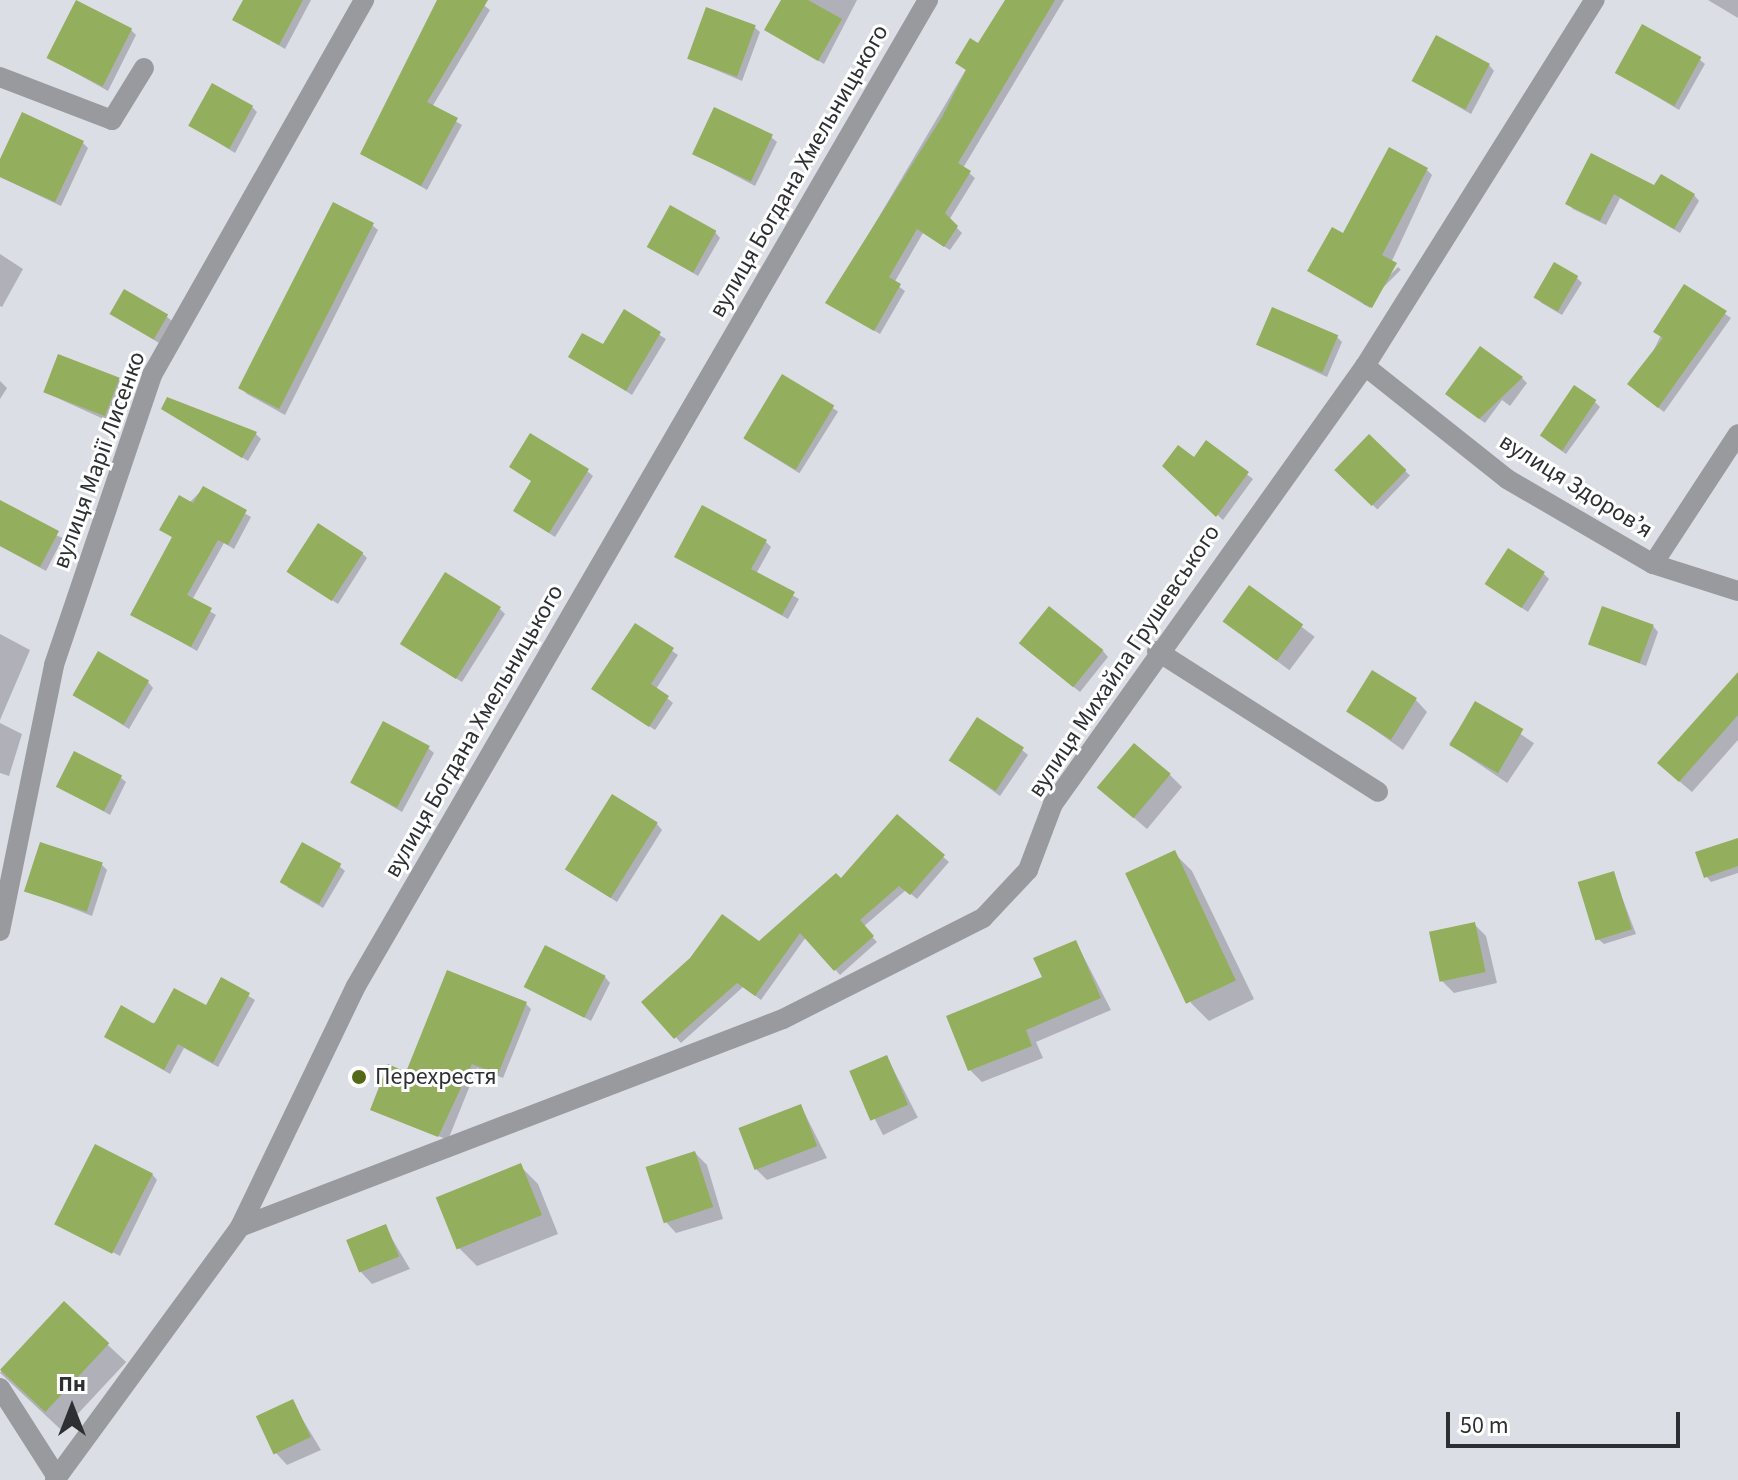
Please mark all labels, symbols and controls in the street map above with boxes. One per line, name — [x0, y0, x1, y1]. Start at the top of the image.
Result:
street label: вулиця Богдана Хмельницького — [703, 19, 895, 323]
street label: вулиця Марії Лисенко — [46, 348, 152, 572]
street label: вулиця Здоровʼя — [1494, 427, 1658, 545]
street label: вулиця Михайла Грушевського — [1022, 519, 1226, 803]
street label: вулиця Богдана Хмельницького — [378, 579, 570, 883]
place label: Перехрестя — [375, 1063, 497, 1091]
marker: Перехрестя — [350, 1068, 368, 1086]
north arrow — [32, 1368, 112, 1448]
text: Пн — [58, 1368, 86, 1400]
scale bar — [1450, 1396, 1684, 1446]
text: 50 m — [1460, 1408, 1509, 1443]

